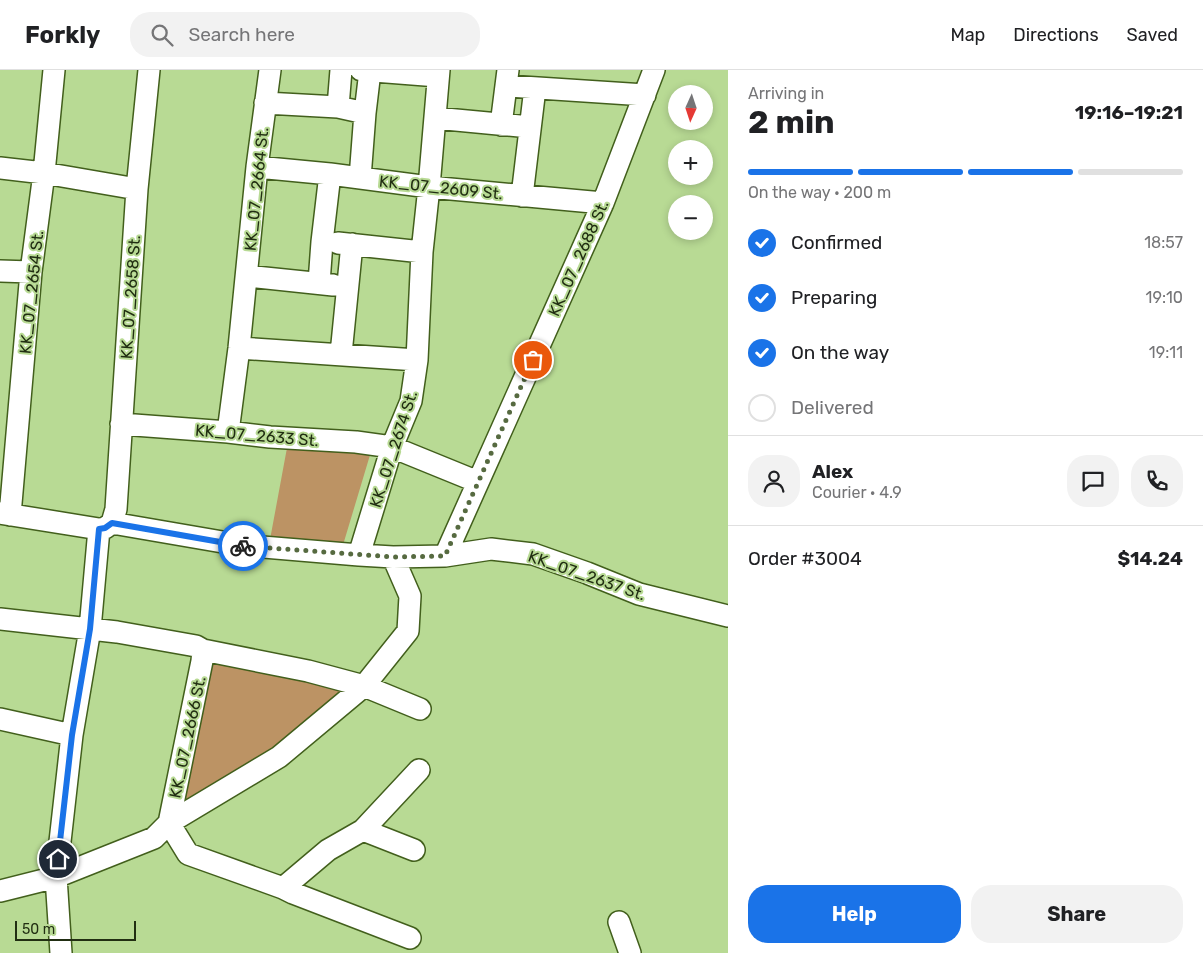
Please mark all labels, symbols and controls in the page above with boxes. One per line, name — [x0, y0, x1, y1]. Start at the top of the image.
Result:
search box — [130, 12, 480, 57]
text: Forkly — [25, 21, 100, 49]
icon: search — [148, 21, 176, 49]
text: Search here — [188, 23, 295, 46]
text: Map — [950, 24, 985, 46]
text: Directions — [1013, 24, 1099, 46]
text: Saved — [1127, 24, 1178, 46]
text: Arriving in — [748, 84, 824, 103]
north arrow — [668, 85, 712, 130]
map controls — [668, 85, 713, 240]
text: 19:16–19:21 — [1075, 101, 1183, 124]
text: 2 min — [748, 103, 835, 141]
street label: KK_07_2664 St. — [241, 126, 272, 252]
button: + — [668, 140, 713, 185]
street label: KK_07_2609 St. — [378, 172, 504, 203]
text: On the way · 200 m — [748, 183, 891, 202]
button: − — [668, 195, 713, 240]
street label: KK_07_2688 St. — [544, 197, 613, 319]
street label: KK_07_2654 St. — [16, 229, 47, 355]
icon: check — [748, 229, 776, 257]
text: Confirmed — [791, 231, 882, 254]
text: 18:57 — [1144, 233, 1183, 252]
street label: KK_07_2658 St. — [117, 234, 144, 360]
icon: check — [748, 284, 776, 312]
text: Preparing — [791, 286, 877, 309]
text: 19:10 — [1146, 288, 1183, 307]
pin — [512, 339, 554, 381]
icon: check — [748, 339, 776, 367]
text: On the way — [791, 341, 889, 364]
text: 19:11 — [1149, 343, 1183, 362]
icon: bag — [519, 346, 547, 374]
street label: KK_07_2674 St. — [366, 388, 421, 510]
text: Delivered — [791, 396, 874, 419]
street label: KK_07_2633 St. — [194, 421, 320, 450]
button: person — [748, 455, 800, 507]
button: chat — [1067, 455, 1119, 507]
button: phone — [1131, 455, 1183, 507]
text: Alex — [812, 460, 853, 483]
text: Courier · 4.9 — [812, 483, 902, 502]
courier — [218, 521, 268, 571]
icon: bike — [229, 532, 257, 560]
street label: KK_07_2637 St. — [526, 547, 648, 604]
text: Order #3004 — [748, 547, 862, 570]
text: $14.24 — [1117, 547, 1183, 570]
street label: KK_07_2666 St. — [165, 674, 210, 800]
pin — [37, 838, 79, 880]
icon: home — [44, 845, 72, 873]
button: Help — [748, 885, 961, 943]
button: Share — [971, 885, 1183, 943]
scale bar — [15, 918, 136, 941]
text: 50 m — [22, 921, 55, 938]

